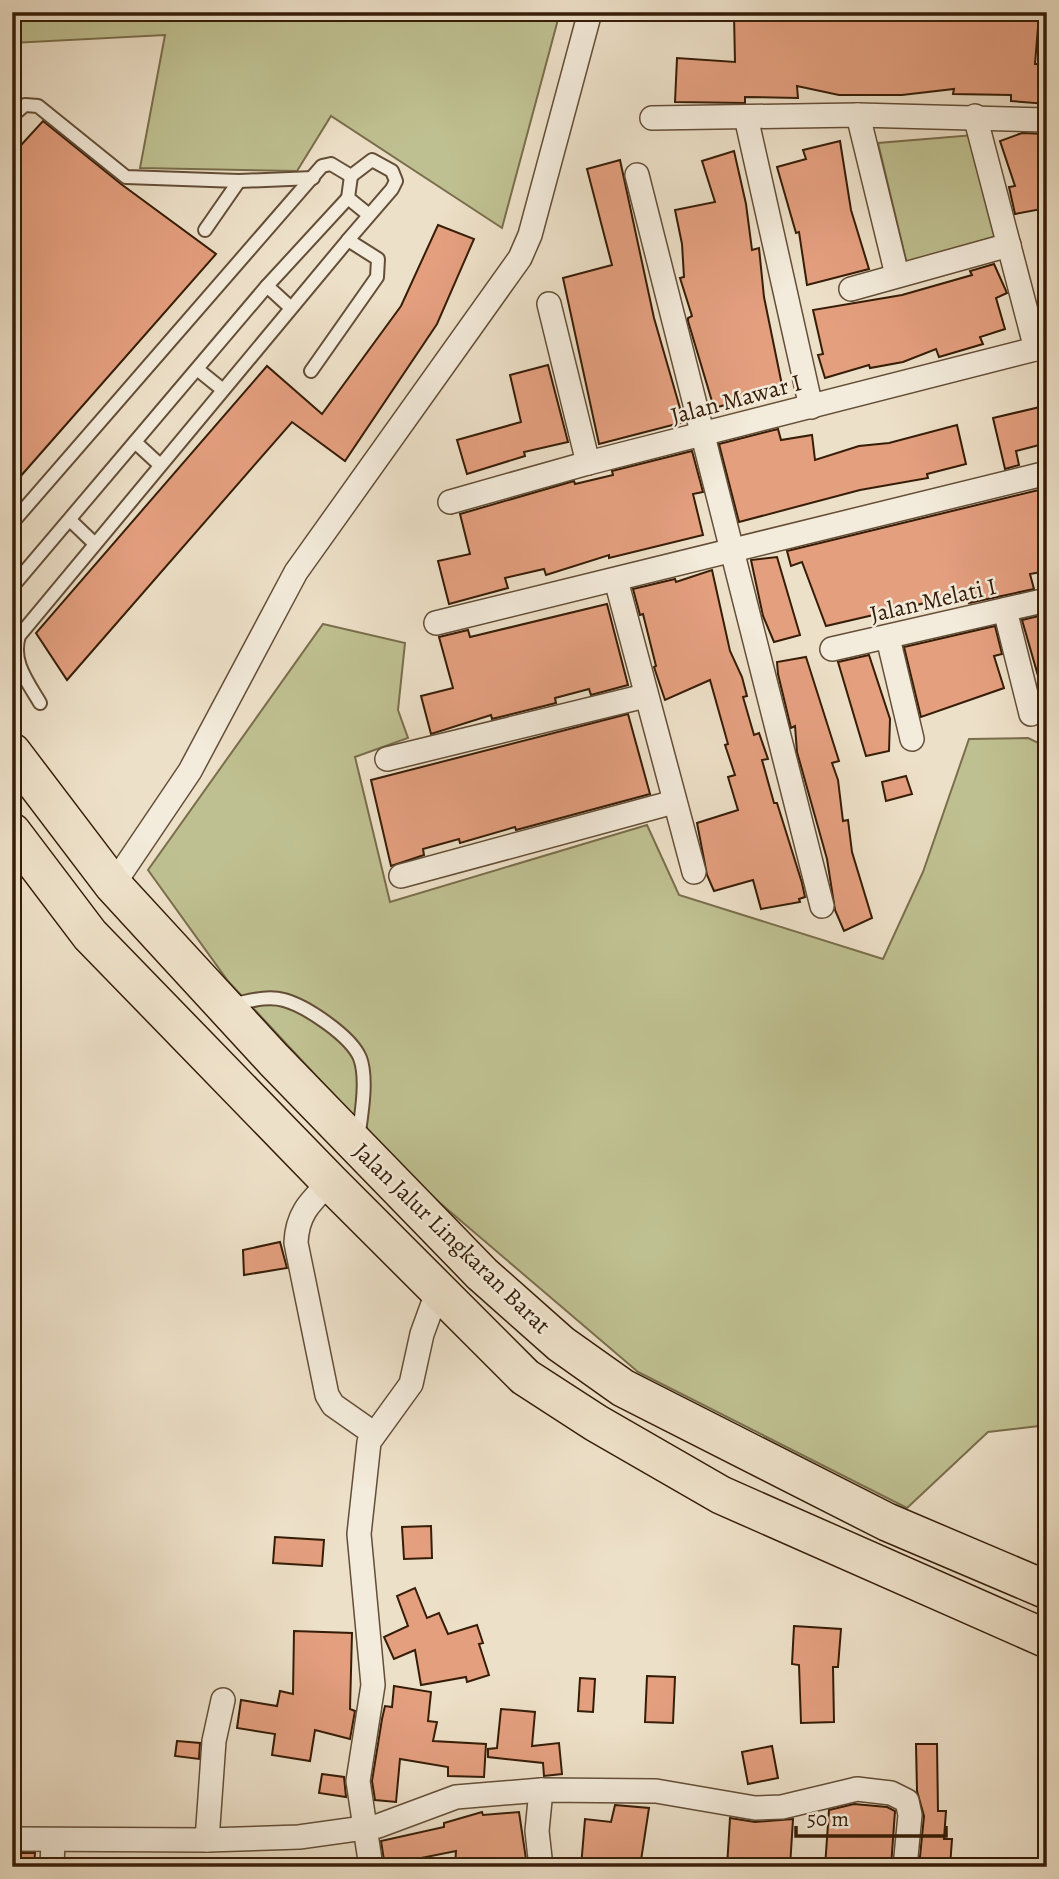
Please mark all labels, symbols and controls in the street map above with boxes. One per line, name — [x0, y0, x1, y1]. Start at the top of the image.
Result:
street label: Jalan Mawar I — [667, 366, 805, 432]
street label: Jalan Melati I — [867, 570, 999, 630]
street label: Jalan Jalur Lingkaran Barat — [346, 1135, 558, 1341]
scale bar — [796, 1795, 947, 1839]
text: 50 m — [807, 1805, 849, 1833]

